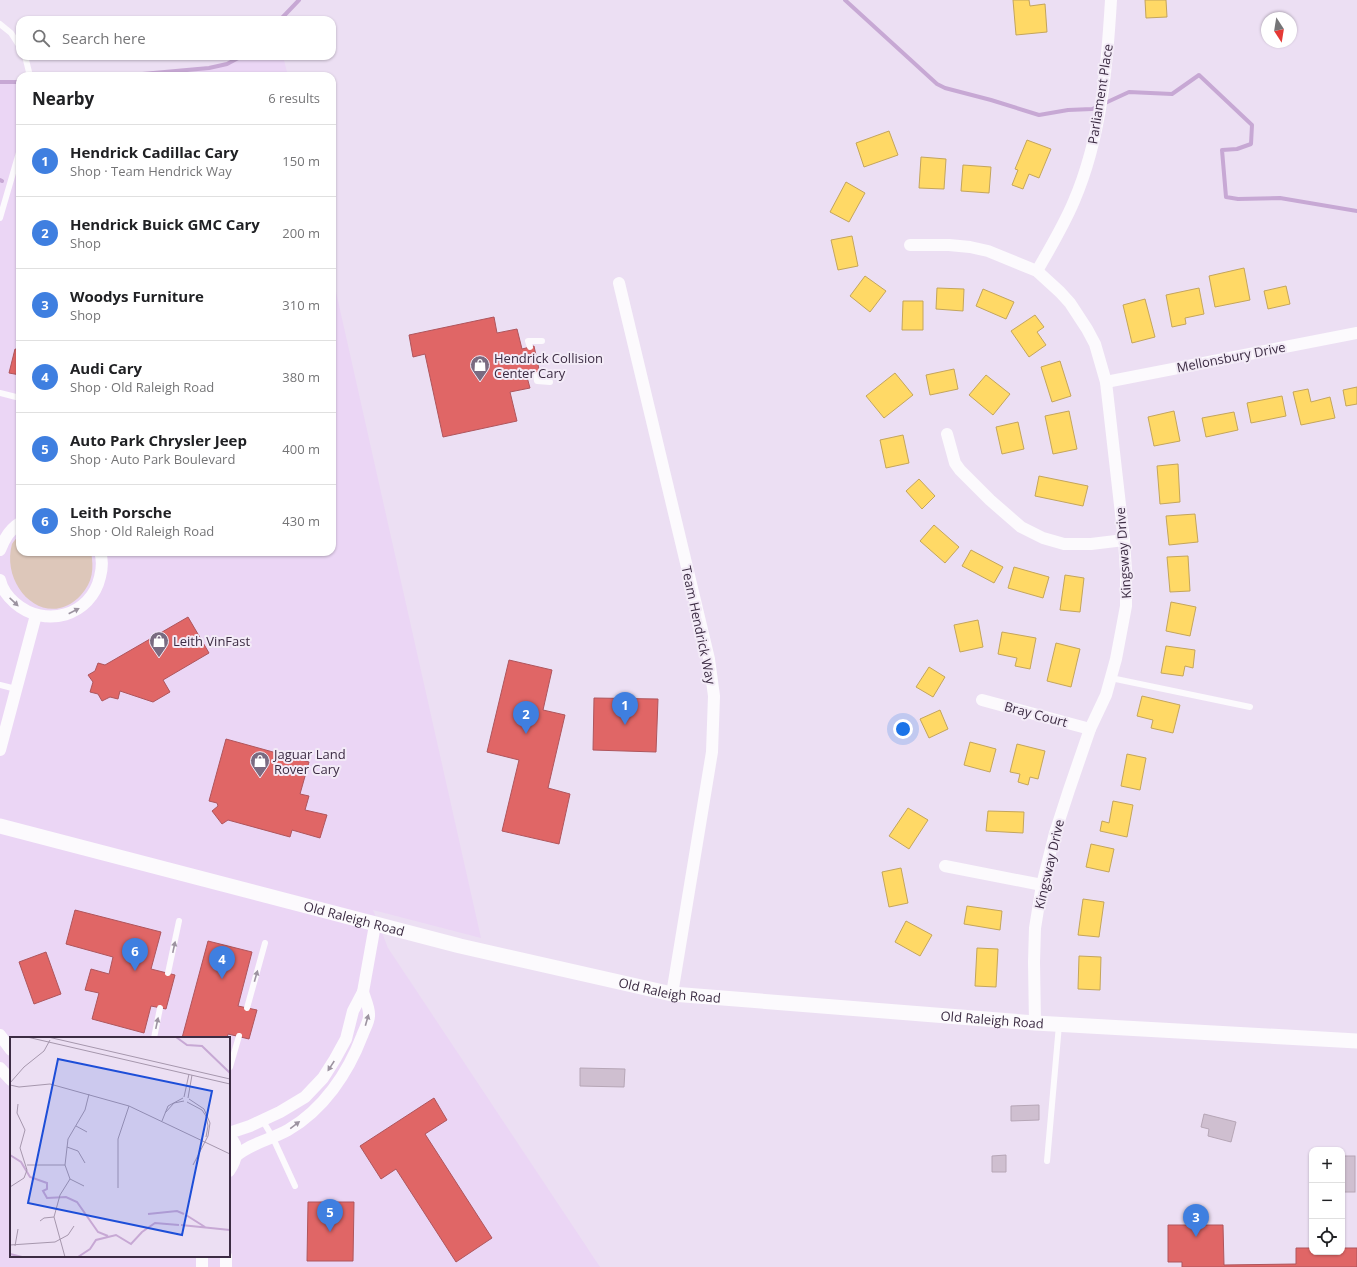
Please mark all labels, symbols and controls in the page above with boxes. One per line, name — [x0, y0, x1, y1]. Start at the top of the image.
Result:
north arrow — [1261, 12, 1297, 48]
search box — [16, 16, 336, 60]
icon: search — [30, 27, 52, 49]
text: Search here — [62, 28, 146, 48]
street label: Parliament Place — [1083, 43, 1117, 145]
text: Nearby — [32, 87, 94, 110]
text: 6 results — [268, 89, 320, 107]
text: Hendrick Cadillac Cary — [70, 142, 238, 162]
text: 1 — [41, 152, 49, 170]
text: 150 m — [282, 152, 320, 170]
text: Shop · Team Hendrick Way — [70, 162, 232, 180]
text: Hendrick Buick GMC Cary — [70, 214, 260, 234]
text: 2 — [41, 224, 49, 242]
text: 200 m — [282, 224, 320, 242]
text: Shop — [70, 234, 101, 252]
text: Woodys Furniture — [70, 286, 204, 306]
text: 3 — [41, 296, 49, 314]
text: 310 m — [282, 296, 320, 314]
text: Shop — [70, 306, 101, 324]
street label: Mellonsbury Drive — [1175, 338, 1287, 376]
place label: Hendrick Collision Center Cary — [494, 349, 603, 382]
shop icon: Hendrick Collision Center Cary — [469, 354, 491, 382]
text: Audi Cary — [70, 358, 142, 378]
text: 4 — [41, 368, 49, 386]
text: 380 m — [282, 368, 320, 386]
text: Shop · Old Raleigh Road — [70, 378, 214, 396]
text: Auto Park Chrysler Jeep — [70, 430, 247, 450]
text: 5 — [41, 440, 49, 458]
text: 400 m — [282, 440, 320, 458]
text: Shop · Auto Park Boulevard — [70, 450, 235, 468]
text: Leith Porsche — [70, 502, 172, 522]
street label: Kingsway Drive — [1111, 507, 1135, 599]
text: 6 — [41, 512, 49, 530]
text: 430 m — [282, 512, 320, 530]
text: Shop · Old Raleigh Road — [70, 522, 214, 540]
street label: Team Hendrick Way — [678, 564, 720, 686]
one-way arrow — [9, 597, 19, 607]
one-way arrow — [68, 607, 80, 614]
shop icon: Leith VinFast — [148, 630, 170, 658]
place label: Leith VinFast — [173, 632, 250, 650]
pin: 1 — [612, 692, 638, 725]
street label: Bray Court — [1002, 697, 1070, 731]
pin: 2 — [513, 701, 539, 734]
your location — [893, 719, 913, 739]
place label: Jaguar Land Rover Cary — [272, 745, 346, 778]
shop icon: Jaguar Land Rover Cary — [249, 750, 271, 778]
street label: Kingsway Drive — [1030, 817, 1068, 911]
street label: Old Raleigh Road — [302, 897, 406, 940]
pin: 6 — [122, 938, 148, 971]
one-way arrow — [171, 941, 177, 953]
pin: 4 — [209, 946, 235, 979]
one-way arrow — [253, 969, 259, 981]
street label: Old Raleigh Road — [617, 973, 722, 1007]
street label: Old Raleigh Road — [940, 1006, 1044, 1032]
one-way arrow — [364, 1014, 370, 1026]
one-way arrow — [155, 1017, 161, 1029]
inset map — [10, 1037, 230, 1257]
one-way arrow — [327, 1060, 334, 1072]
one-way arrow — [290, 1121, 300, 1129]
map controls — [1309, 1147, 1345, 1255]
button: + — [1309, 1147, 1345, 1183]
button: − — [1309, 1183, 1345, 1219]
pin: 5 — [317, 1199, 343, 1232]
pin: 3 — [1183, 1204, 1209, 1237]
button: locate — [1309, 1219, 1345, 1255]

